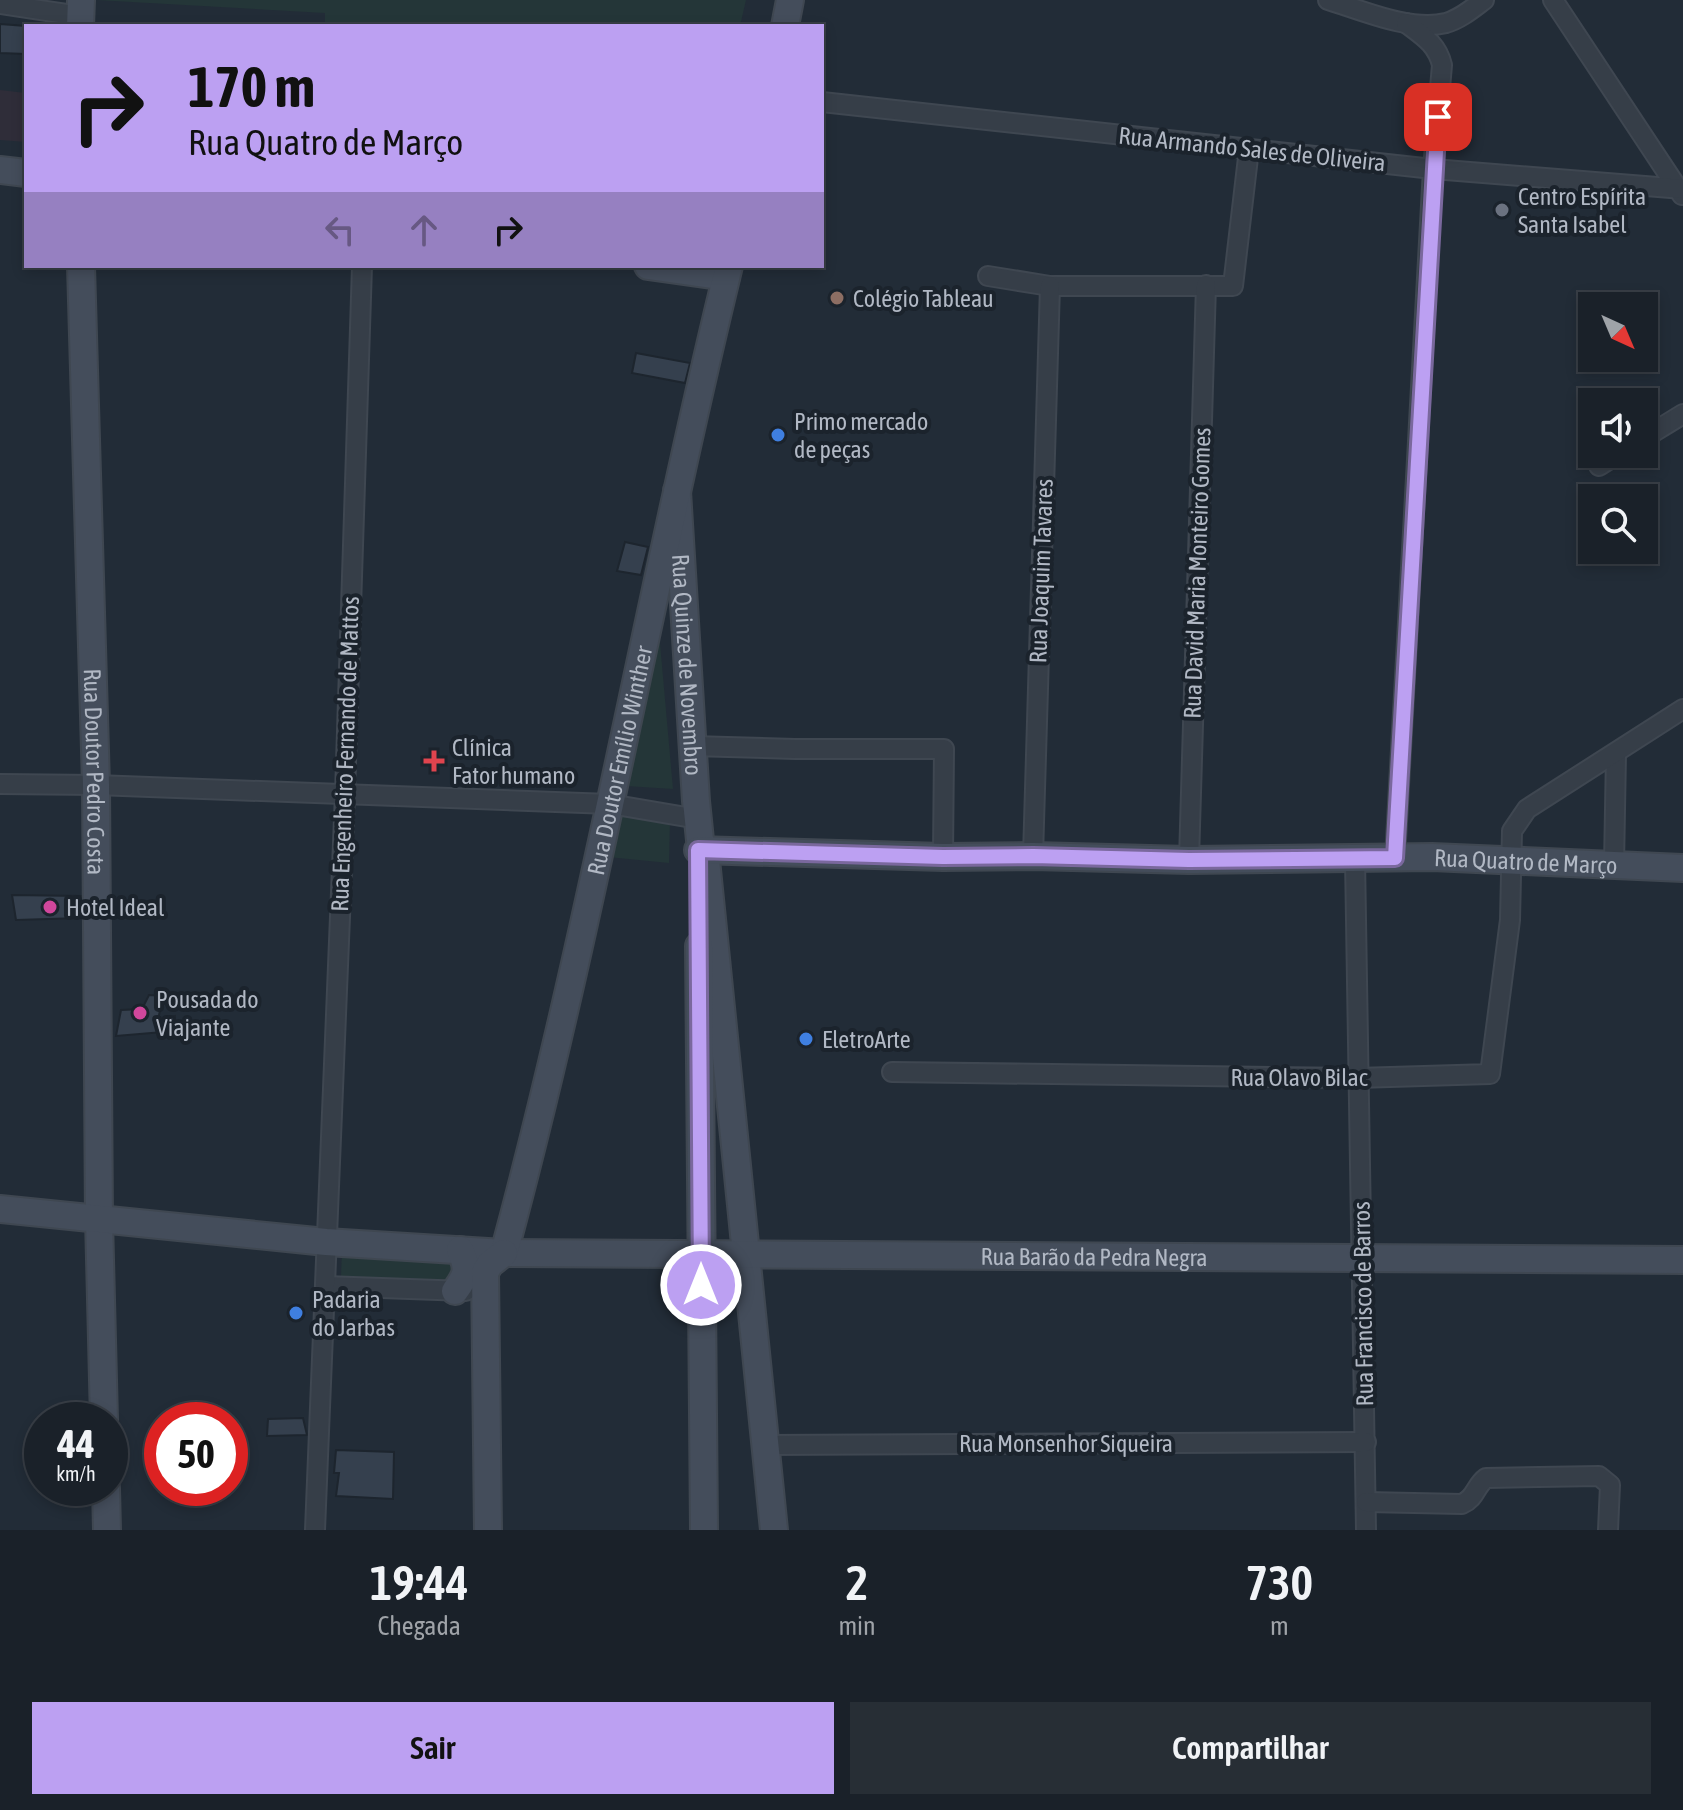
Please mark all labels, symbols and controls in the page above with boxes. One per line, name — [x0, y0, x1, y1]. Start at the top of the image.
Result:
text: 170 m — [188, 55, 315, 119]
icon: right — [56, 56, 160, 160]
pin — [1404, 83, 1472, 151]
icon: arrive — [1416, 95, 1460, 139]
text: Rua Quatro de Março — [188, 121, 463, 163]
street label: Rua Armando Sales de Oliveira — [1117, 122, 1387, 176]
place label: Centro Espírita Santa Isabel — [1518, 183, 1646, 238]
marker: Centro Espírita Santa Isabel — [1493, 201, 1511, 219]
icon: left — [318, 208, 362, 252]
icon: ahead — [402, 208, 446, 252]
icon: right — [486, 208, 530, 252]
place label: Colégio Tableau — [853, 285, 994, 312]
marker: Colégio Tableau — [828, 289, 846, 307]
north arrow — [1578, 292, 1658, 372]
map controls — [1578, 292, 1658, 564]
button: sound — [1578, 388, 1658, 468]
place label: Primo mercado de peças — [794, 408, 928, 463]
marker: Primo mercado de peças — [769, 426, 787, 444]
street label: Rua David Maria Monteiro Gomes — [1178, 427, 1216, 719]
street label: Rua Joaquim Tavares — [1024, 478, 1058, 664]
button: search — [1578, 484, 1658, 564]
street label: Rua Quinze de Novembro — [667, 553, 708, 776]
street label: Rua Engenheiro Fernando de Mattos — [326, 596, 364, 912]
street label: Rua Doutor Emílio Winther — [582, 643, 657, 877]
street label: Rua Doutor Pedro Costa — [79, 668, 110, 875]
place label: Clínica Fator humano — [452, 734, 575, 789]
marker: Clínica Fator humano — [423, 750, 445, 772]
street label: Rua Quatro de Março — [1433, 844, 1618, 879]
place label: Hotel Ideal — [66, 894, 165, 921]
marker: Hotel Ideal — [41, 898, 59, 916]
place label: Pousada do Viajante — [156, 986, 259, 1041]
marker: Pousada do Viajante — [131, 1004, 149, 1022]
place label: EletroArte — [822, 1026, 911, 1053]
marker: EletroArte — [797, 1030, 815, 1048]
street label: Rua Olavo Bilac — [1230, 1064, 1368, 1091]
street label: Rua Francisco de Barros — [1348, 1201, 1378, 1407]
street label: Rua Barão da Pedra Negra — [980, 1242, 1207, 1271]
position arrow — [659, 1243, 743, 1327]
place label: Padaria do Jarbas — [312, 1286, 395, 1341]
marker: Padaria do Jarbas — [287, 1304, 305, 1322]
speed limit sign: 50 — [144, 1402, 248, 1506]
text: 44 — [57, 1421, 95, 1466]
street label: Rua Monsenhor Siqueira — [959, 1430, 1173, 1457]
text: km/h — [56, 1462, 96, 1485]
text: 19:44 — [370, 1555, 469, 1610]
text: 2 — [846, 1555, 868, 1610]
text: 730 — [1246, 1555, 1313, 1610]
text: Chegada — [378, 1611, 461, 1641]
text: min — [838, 1611, 876, 1641]
text: m — [1270, 1611, 1289, 1641]
button: Sair — [32, 1702, 834, 1794]
button: Compartilhar — [850, 1702, 1651, 1794]

